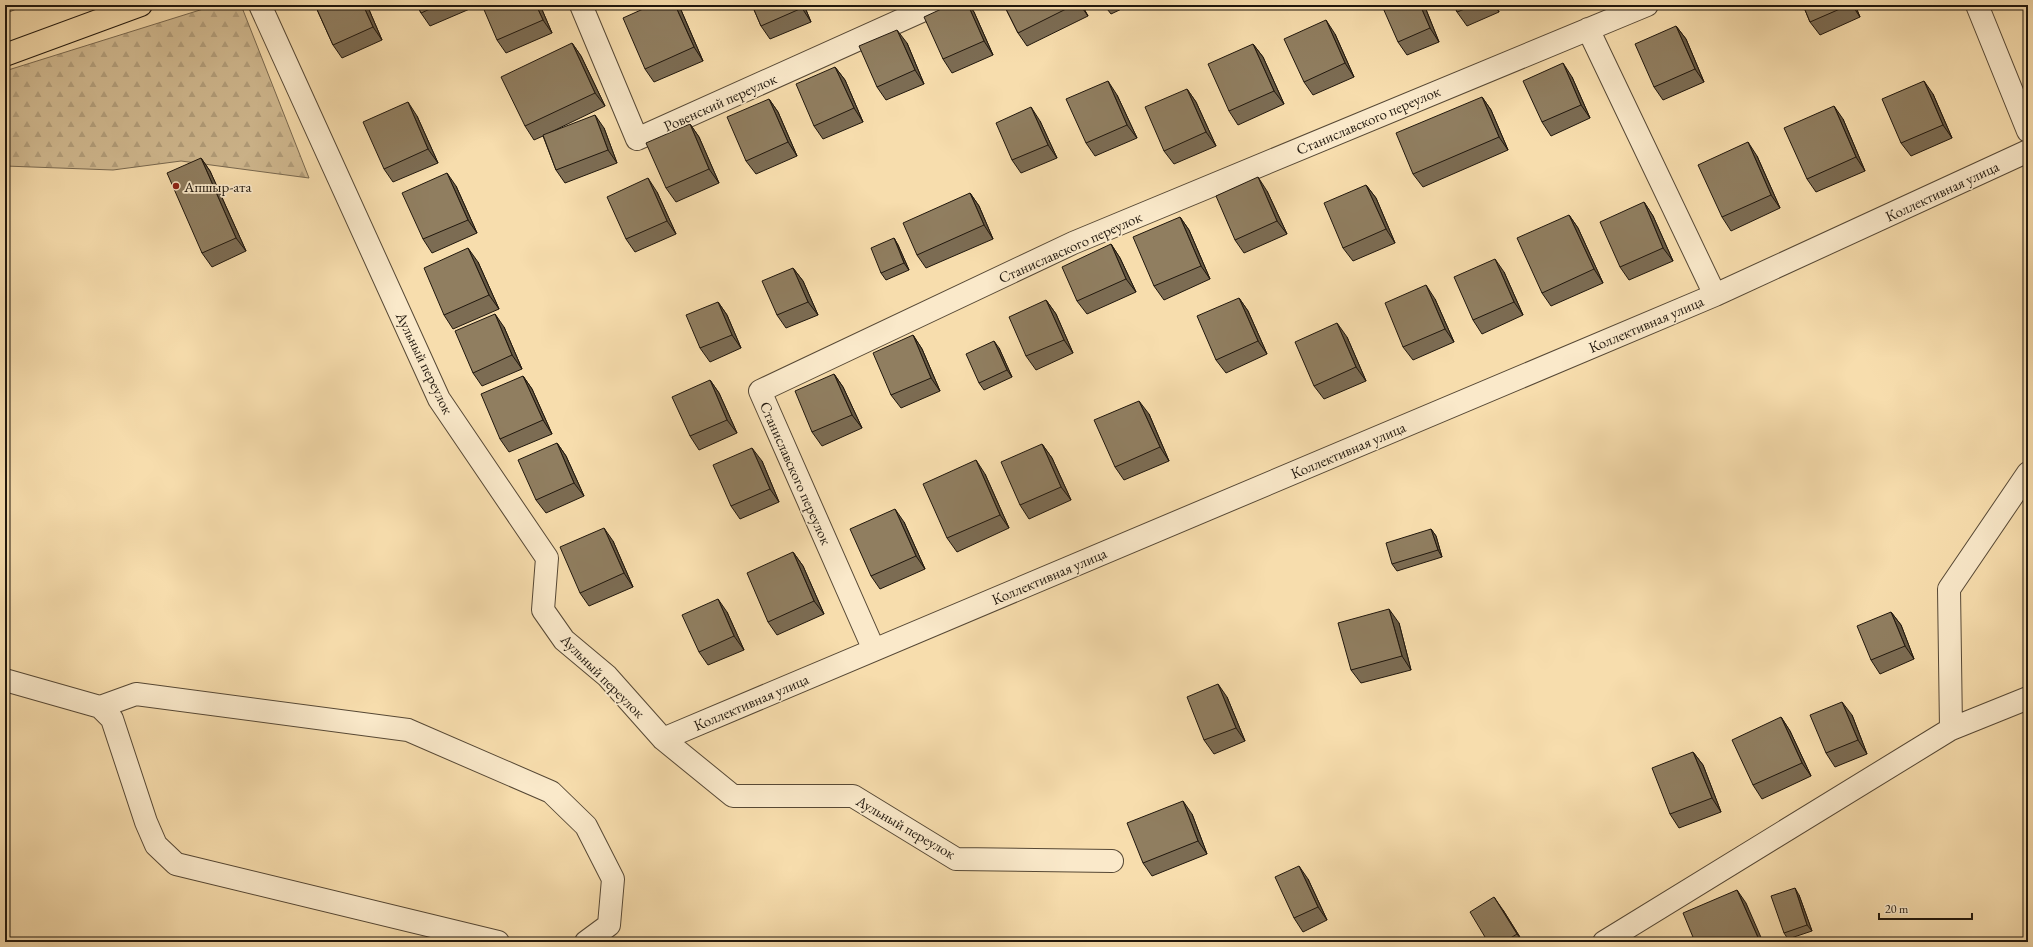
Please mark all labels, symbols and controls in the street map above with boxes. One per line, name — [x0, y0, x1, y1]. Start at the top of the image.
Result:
street label: Ровенский переулок — [660, 69, 780, 135]
street label: Станиславского переулок — [1293, 81, 1443, 159]
street label: Коллективная улица — [1882, 156, 2002, 226]
place label: Апшыр-ата — [183, 177, 252, 196]
marker: Апшыр-ата — [171, 181, 181, 191]
street label: Станиславского переулок — [995, 207, 1145, 287]
street label: Коллективная улица — [1586, 291, 1706, 357]
street label: Аульный переулок — [392, 308, 458, 417]
street label: Станиславского переулок — [756, 398, 836, 548]
street label: Коллективная улица — [1288, 417, 1408, 483]
street label: Коллективная улица — [989, 543, 1109, 609]
street label: Аульный переулок — [556, 629, 649, 722]
street label: Коллективная улица — [691, 669, 811, 735]
street label: Аульный переулок — [852, 790, 959, 863]
scale bar — [1879, 895, 1972, 921]
text: 20 m — [1885, 901, 1909, 917]

